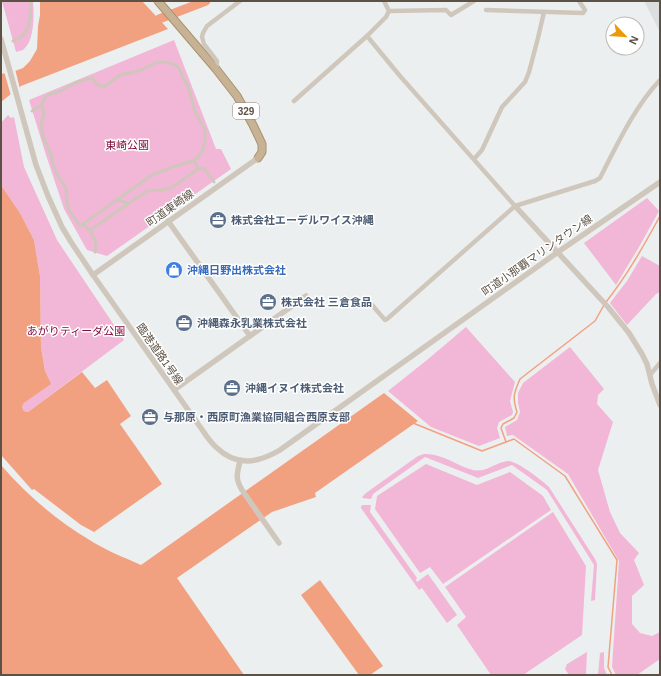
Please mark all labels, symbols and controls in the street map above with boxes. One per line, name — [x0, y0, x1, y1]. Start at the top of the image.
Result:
north arrow — [605, 16, 645, 56]
text: N — [627, 34, 641, 46]
road number: 329 — [233, 103, 259, 119]
park label: 東崎公園 — [105, 139, 149, 151]
street label: 町道東崎線 — [144, 187, 196, 229]
office icon: 株式会社エーデルワイス沖縄 — [208, 210, 228, 230]
street label: 町道小那覇マリンタウン線 — [479, 212, 595, 298]
place label: 株式会社エーデルワイス沖縄 — [231, 214, 374, 226]
shop icon: 沖縄日野出株式会社 — [164, 260, 184, 280]
place label: 沖縄日野出株式会社 — [187, 264, 286, 276]
office icon: 株式会社 三倉食品 — [258, 292, 278, 312]
place label: 株式会社 三倉食品 — [281, 296, 372, 308]
office icon: 沖縄森永乳業株式会社 — [174, 313, 194, 333]
place label: 沖縄森永乳業株式会社 — [197, 317, 307, 329]
street label: 臨港道路1号線 — [134, 321, 186, 387]
park label: あがりティーダ公園 — [27, 325, 125, 337]
office icon: 沖縄イヌイ株式会社 — [222, 378, 242, 398]
place label: 沖縄イヌイ株式会社 — [245, 382, 344, 394]
office icon: 与那原・西原町漁業協同組合西原支部 — [140, 407, 160, 427]
place label: 与那原・西原町漁業協同組合西原支部 — [163, 411, 350, 423]

